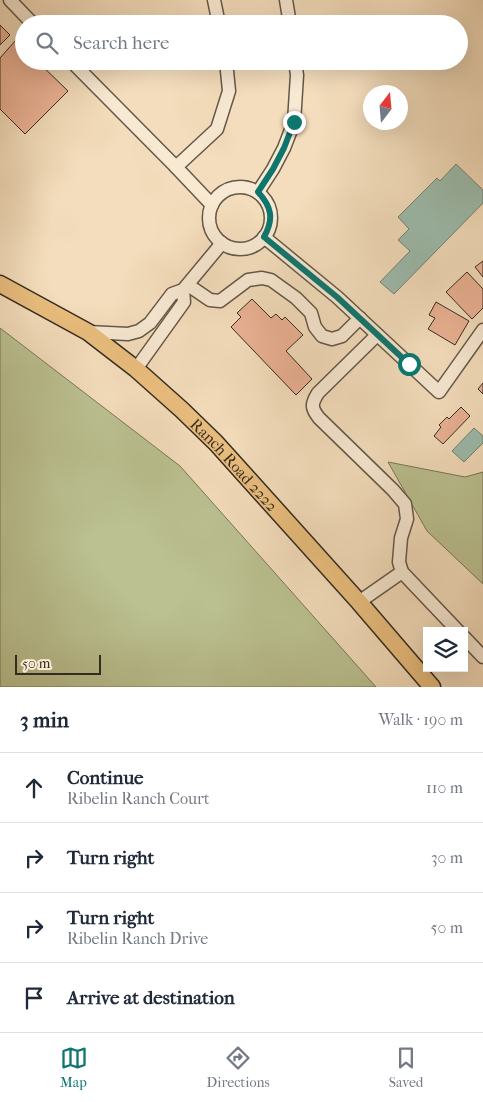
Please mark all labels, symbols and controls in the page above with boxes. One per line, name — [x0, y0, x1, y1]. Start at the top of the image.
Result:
search box — [15, 15, 468, 70]
icon: search — [33, 29, 61, 57]
text: Search here — [73, 32, 169, 54]
north arrow — [363, 85, 408, 130]
route end — [283, 111, 306, 134]
route start — [398, 353, 421, 376]
street label: Ranch Road 2222 — [186, 414, 282, 515]
map controls — [423, 627, 468, 672]
button: layers — [423, 627, 468, 672]
scale bar — [15, 652, 101, 675]
text: 50 m — [22, 655, 50, 672]
text: 3 min — [20, 708, 69, 732]
text: Walk · 190 m — [379, 710, 463, 729]
text: Continue — [67, 767, 143, 789]
icon: ahead — [20, 774, 48, 802]
text: 110 m — [426, 778, 463, 797]
text: Ribelin Ranch Court — [67, 789, 210, 808]
icon: right — [20, 844, 48, 872]
text: Turn right — [67, 847, 154, 869]
text: 30 m — [431, 848, 463, 867]
text: Turn right — [67, 907, 154, 929]
icon: right — [20, 914, 48, 942]
text: 50 m — [431, 918, 463, 937]
text: Ribelin Ranch Drive — [67, 929, 208, 948]
icon: arrive — [20, 984, 48, 1012]
text: Arrive at destination — [67, 987, 235, 1009]
tab: Map — [60, 1044, 88, 1091]
tab: Directions — [207, 1044, 270, 1091]
tab: Saved — [389, 1044, 423, 1091]

